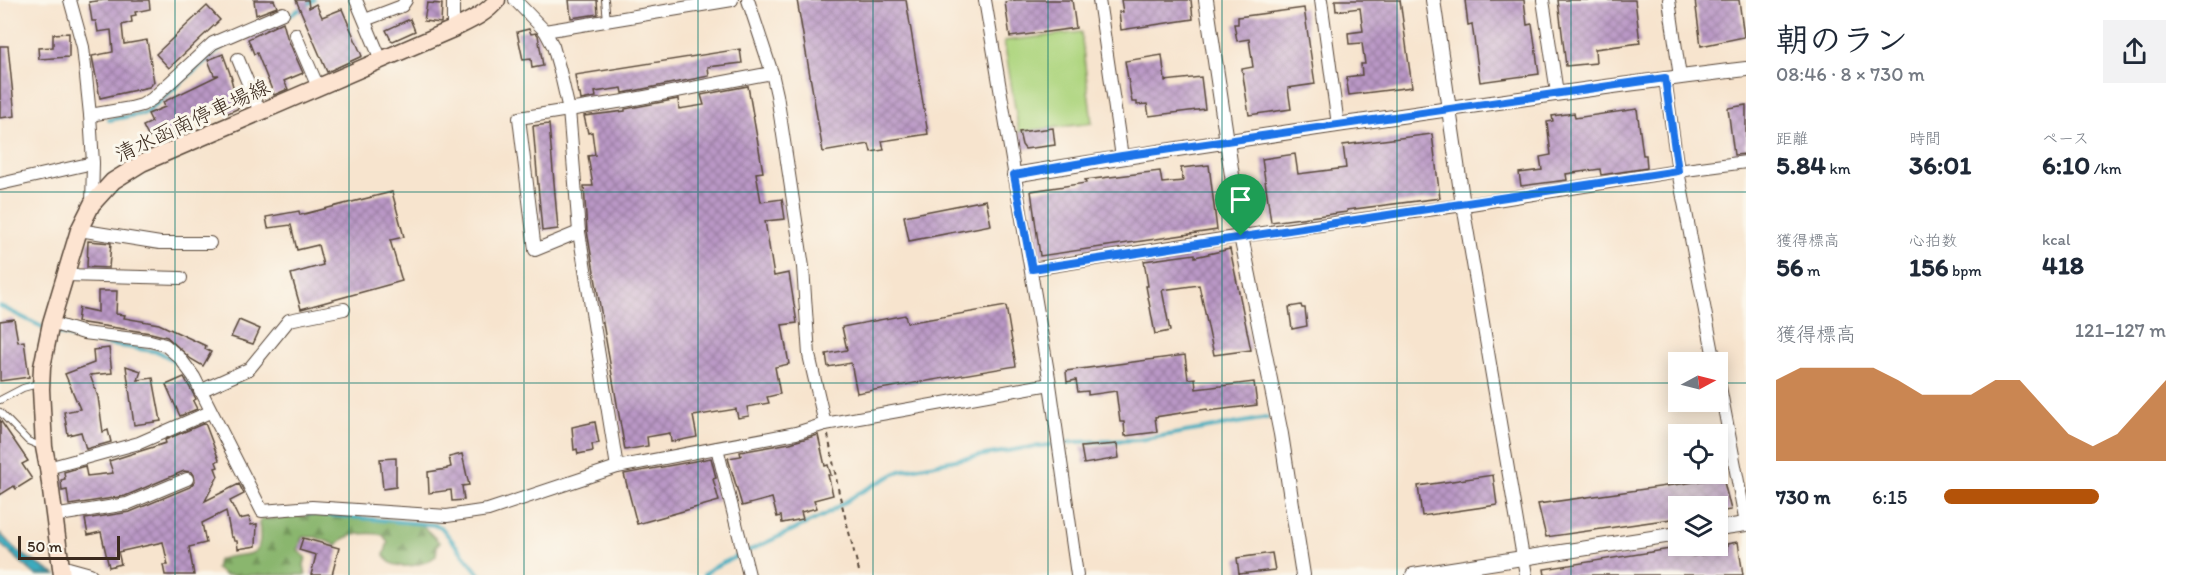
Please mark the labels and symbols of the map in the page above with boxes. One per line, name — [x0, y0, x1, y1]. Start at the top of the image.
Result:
street label: 清水函南停車場線 — [111, 73, 273, 167]
pin — [1215, 174, 1266, 236]
north arrow — [1668, 352, 1728, 412]
scale bar — [18, 533, 120, 560]

